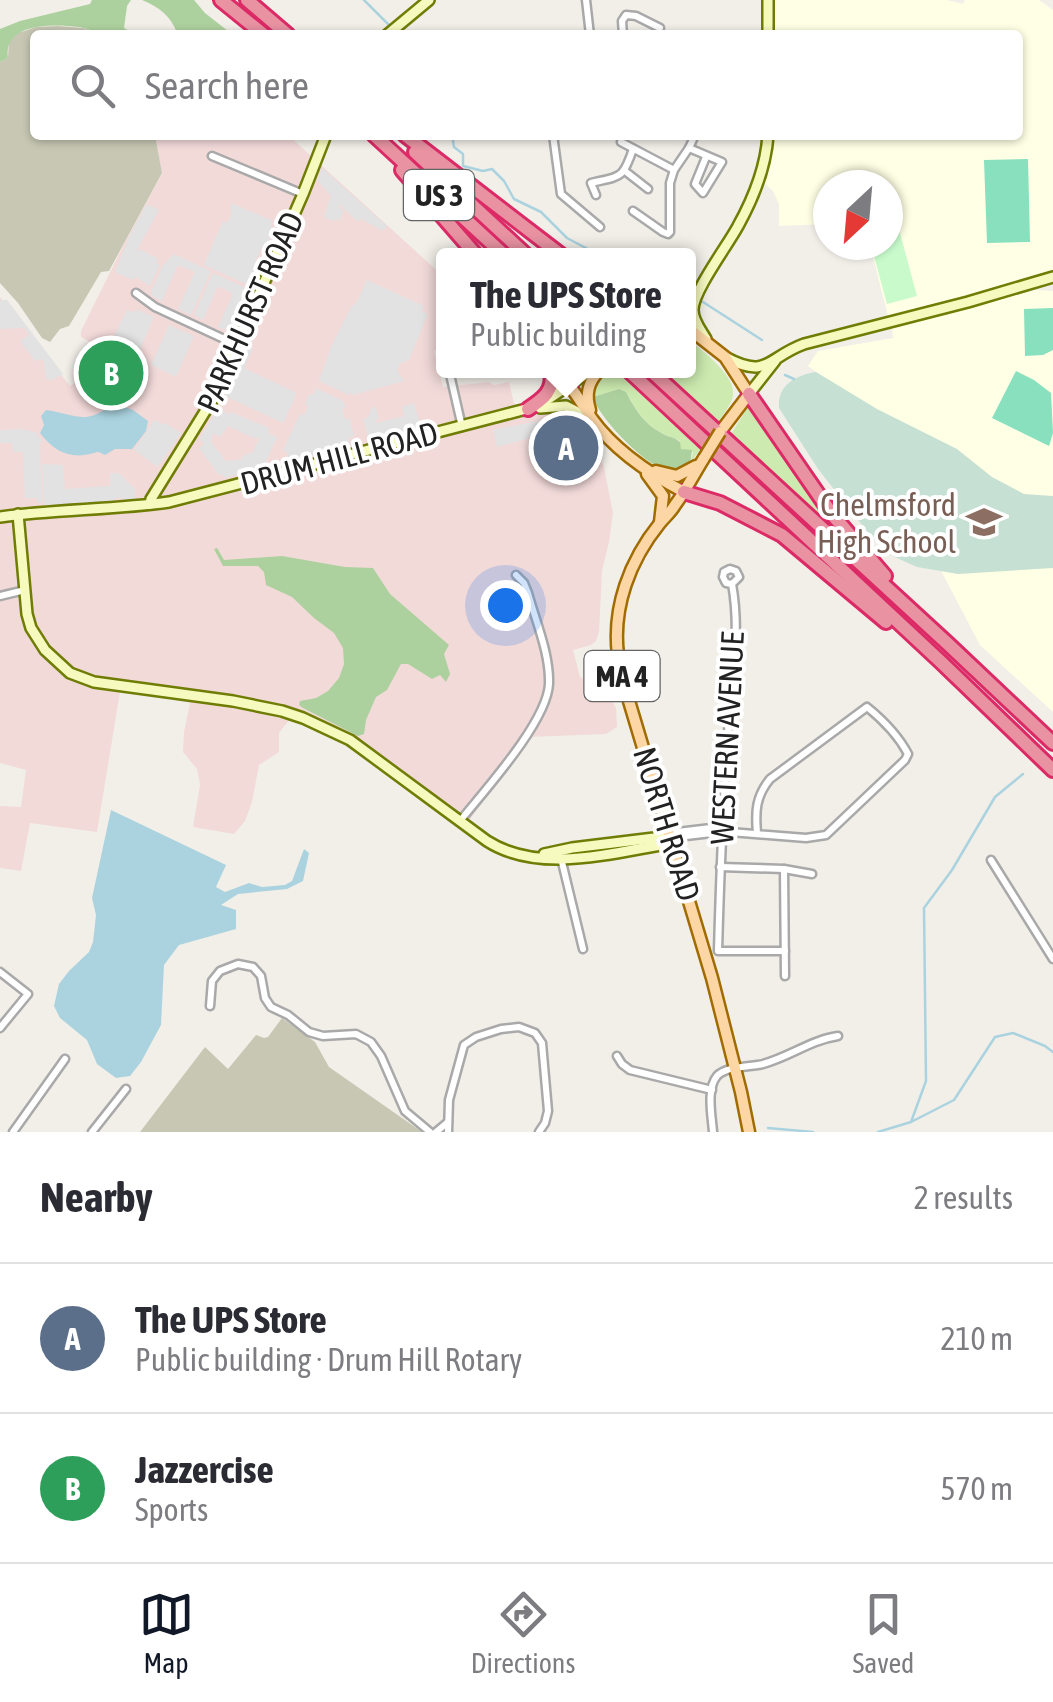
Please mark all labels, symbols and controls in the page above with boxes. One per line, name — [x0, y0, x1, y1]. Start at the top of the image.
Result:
search box — [30, 30, 1023, 140]
icon: search — [65, 58, 120, 113]
text: Search here — [145, 64, 309, 107]
road number: US 3 — [404, 170, 474, 220]
north arrow — [813, 170, 903, 260]
street label: PARKHURST ROAD — [189, 206, 311, 418]
popup — [436, 248, 696, 378]
text: The UPS Store — [470, 273, 662, 316]
text: Public building — [470, 316, 646, 353]
pin: B — [78, 336, 144, 410]
pin: A — [534, 410, 598, 486]
street label: DRUM HILL ROAD — [236, 414, 442, 502]
place label: Chelmsford High School — [817, 486, 957, 560]
school or university icon: Chelmsford High School — [965, 503, 1003, 541]
your location — [480, 580, 531, 631]
street label: WESTERN AVENUE — [703, 630, 751, 845]
road number: MA 4 — [584, 651, 660, 701]
street label: NORTH ROAD — [626, 743, 708, 905]
text: Nearby — [40, 1173, 153, 1221]
text: 2 results — [914, 1179, 1013, 1216]
text: The UPS Store — [135, 1298, 327, 1341]
text: A — [65, 1320, 80, 1357]
text: 210 m — [940, 1320, 1013, 1357]
text: Public building · Drum Hill Rotary — [135, 1341, 522, 1378]
text: Jazzercise — [135, 1448, 274, 1491]
text: B — [65, 1470, 80, 1507]
text: 570 m — [940, 1470, 1013, 1507]
text: Sports — [135, 1491, 208, 1528]
tab: Map — [139, 1587, 194, 1679]
tab: Directions — [471, 1587, 575, 1679]
tab: Saved — [853, 1587, 914, 1679]

